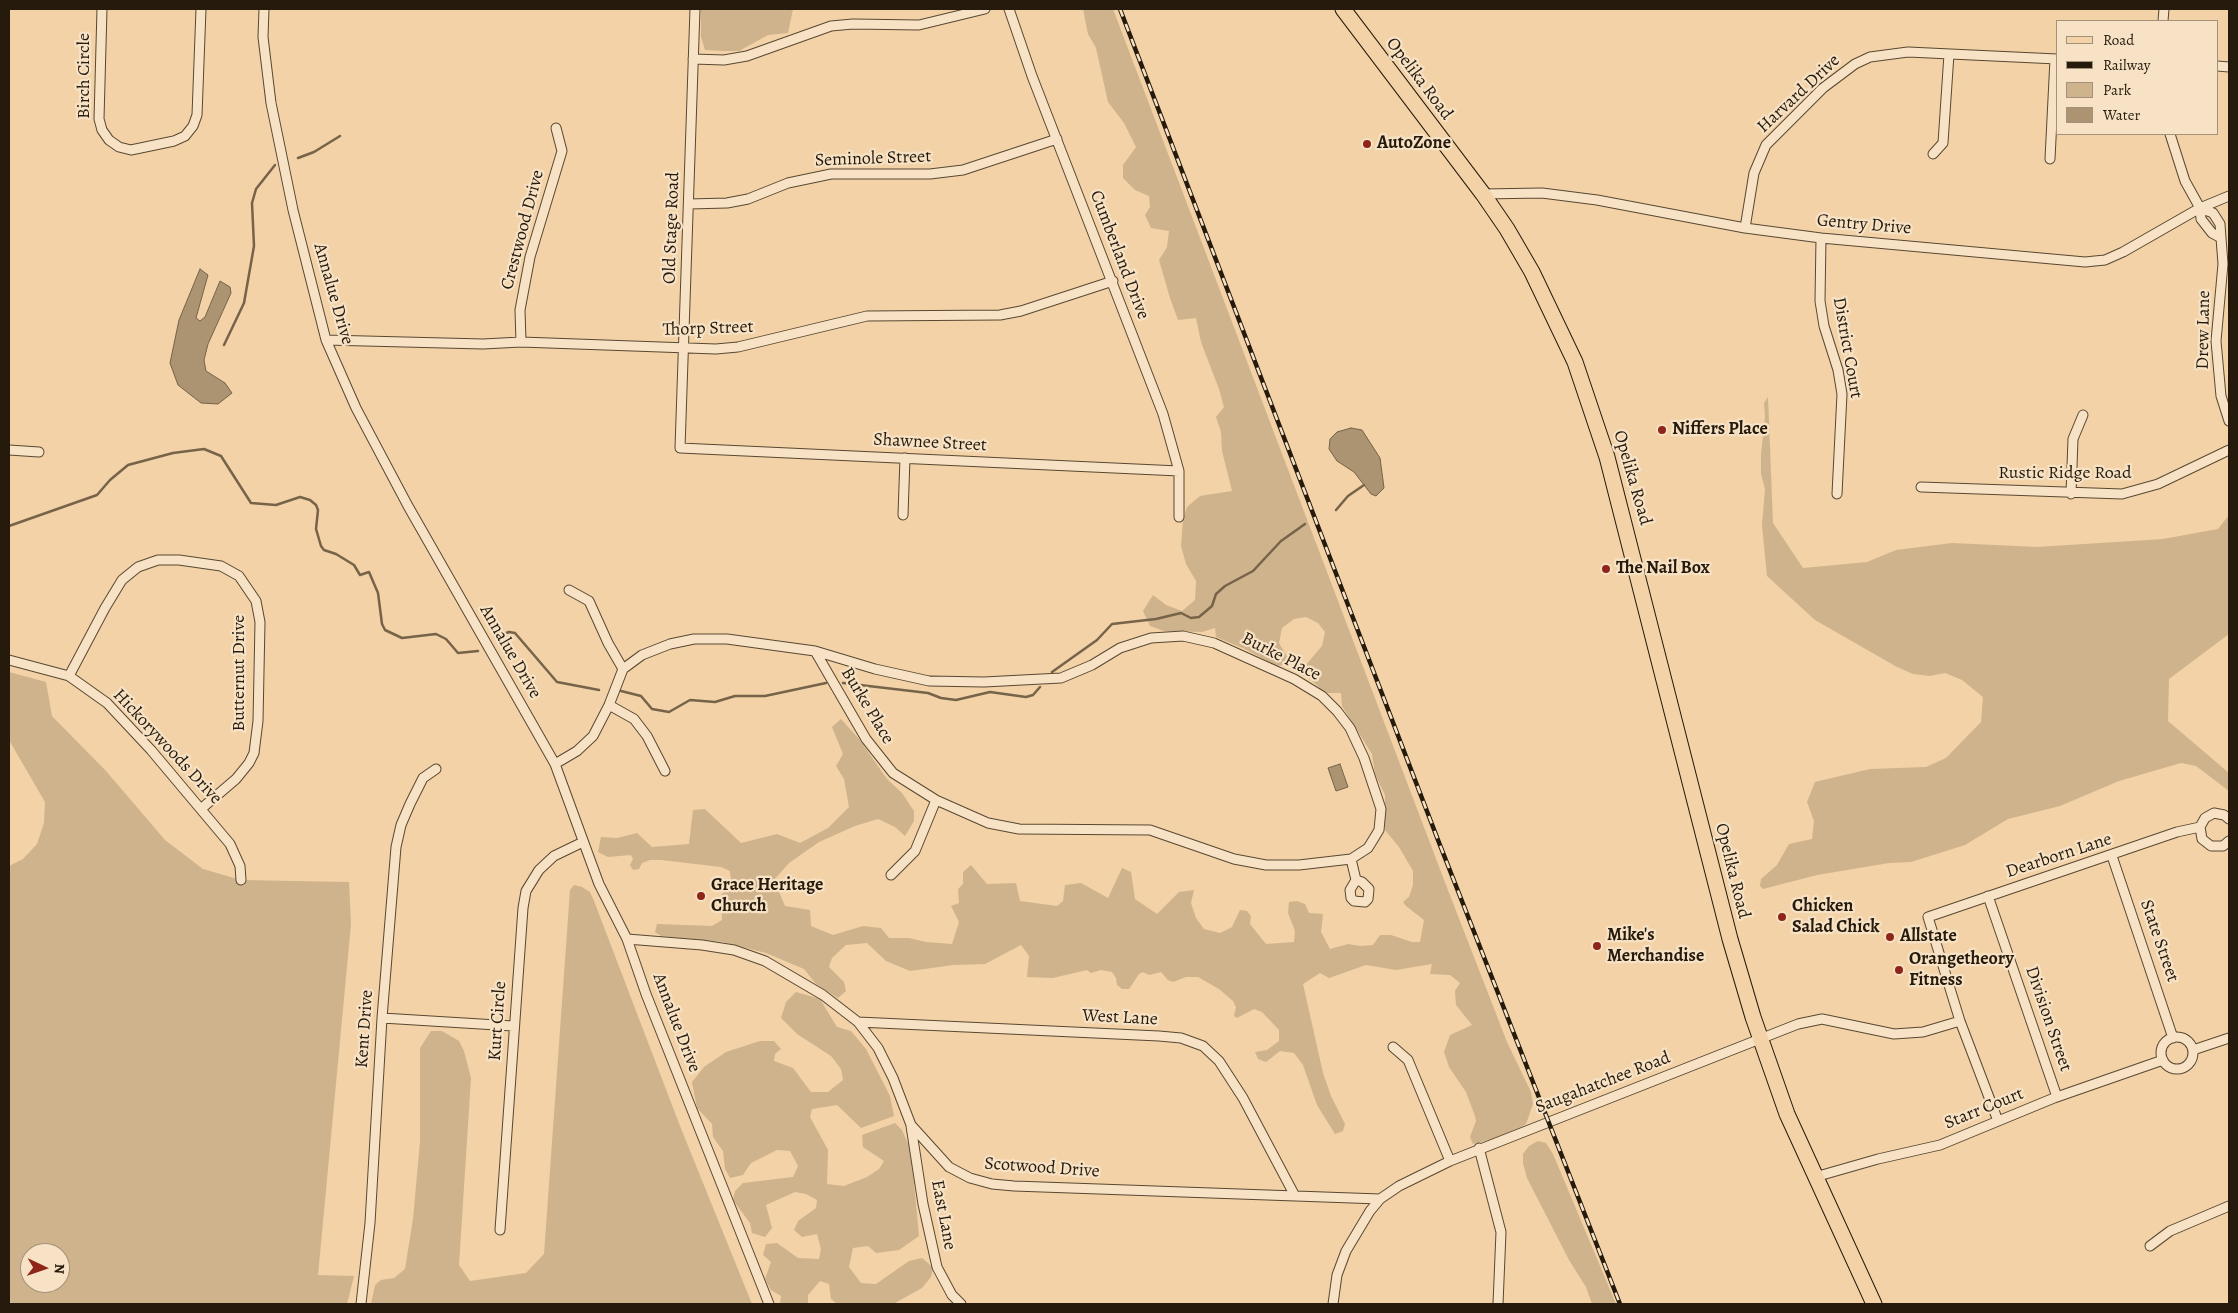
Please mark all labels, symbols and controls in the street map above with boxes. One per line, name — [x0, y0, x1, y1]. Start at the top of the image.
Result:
legend — [2056, 20, 2218, 135]
text: Road — [2103, 30, 2134, 50]
street label: Birch Circle — [74, 33, 96, 119]
street label: Opelika Road — [1381, 34, 1457, 124]
street label: Harvard Drive — [1753, 50, 1845, 138]
text: Railway — [2103, 55, 2150, 75]
text: Park — [2103, 80, 2131, 100]
text: Water — [2103, 105, 2140, 125]
place label: AutoZone — [1377, 133, 1451, 155]
marker: AutoZone — [1361, 138, 1373, 150]
street label: Seminole Street — [814, 146, 932, 172]
street label: Crestwood Drive — [497, 168, 549, 292]
street label: Old Stage Road — [659, 172, 685, 284]
street label: Cumberland Drive — [1084, 187, 1154, 323]
street label: Gentry Drive — [1816, 210, 1912, 240]
street label: Annalue Drive — [308, 241, 358, 347]
street label: Drew Lane — [2193, 290, 2215, 370]
street label: District Court — [1827, 296, 1867, 400]
street label: Thorp Street — [662, 317, 754, 341]
place label: Niffers Place — [1672, 419, 1768, 441]
marker: Niffers Place — [1656, 424, 1668, 436]
street label: Opelika Road — [1608, 428, 1656, 528]
street label: Shawnee Street — [873, 429, 987, 457]
street label: Rustic Ridge Road — [1998, 463, 2132, 485]
place label: The Nail Box — [1616, 558, 1710, 580]
marker: The Nail Box — [1600, 563, 1612, 575]
street label: Annalue Drive — [475, 601, 545, 703]
street label: Butternut Drive — [229, 615, 251, 731]
street label: Burke Place — [1238, 628, 1324, 686]
street label: Burke Place — [836, 664, 898, 748]
street label: Hickorywoods Drive — [108, 685, 226, 809]
street label: Opelika Road — [1710, 821, 1754, 921]
street label: Dearborn Lane — [2003, 829, 2115, 883]
place label: Grace Heritage Church — [711, 875, 823, 918]
marker: Grace Heritage Church — [695, 890, 707, 902]
place label: Chicken Salad Chick — [1792, 896, 1880, 939]
street label: State Street — [2135, 897, 2183, 985]
marker: Chicken Salad Chick — [1776, 911, 1788, 923]
place label: Mike's Merchandise — [1607, 925, 1704, 968]
place label: Allstate — [1900, 926, 1957, 948]
marker: Allstate — [1884, 931, 1896, 943]
marker: Mike's Merchandise — [1591, 940, 1603, 952]
place label: Orangetheory Fitness — [1909, 949, 2014, 992]
marker: Orangetheory Fitness — [1893, 964, 1905, 976]
street label: Division Street — [2020, 964, 2076, 1074]
street label: Annalue Drive — [647, 970, 705, 1076]
street label: Kurt Circle — [484, 980, 512, 1062]
street label: Kent Drive — [351, 989, 379, 1069]
street label: West Lane — [1082, 1005, 1158, 1031]
street label: Saugahatchee Road — [1532, 1047, 1674, 1119]
street label: Starr Court — [1941, 1083, 2027, 1135]
street label: Scotwood Drive — [984, 1153, 1100, 1183]
street label: East Lane — [926, 1178, 960, 1252]
north arrow — [20, 1243, 70, 1293]
text: N — [50, 1263, 69, 1274]

